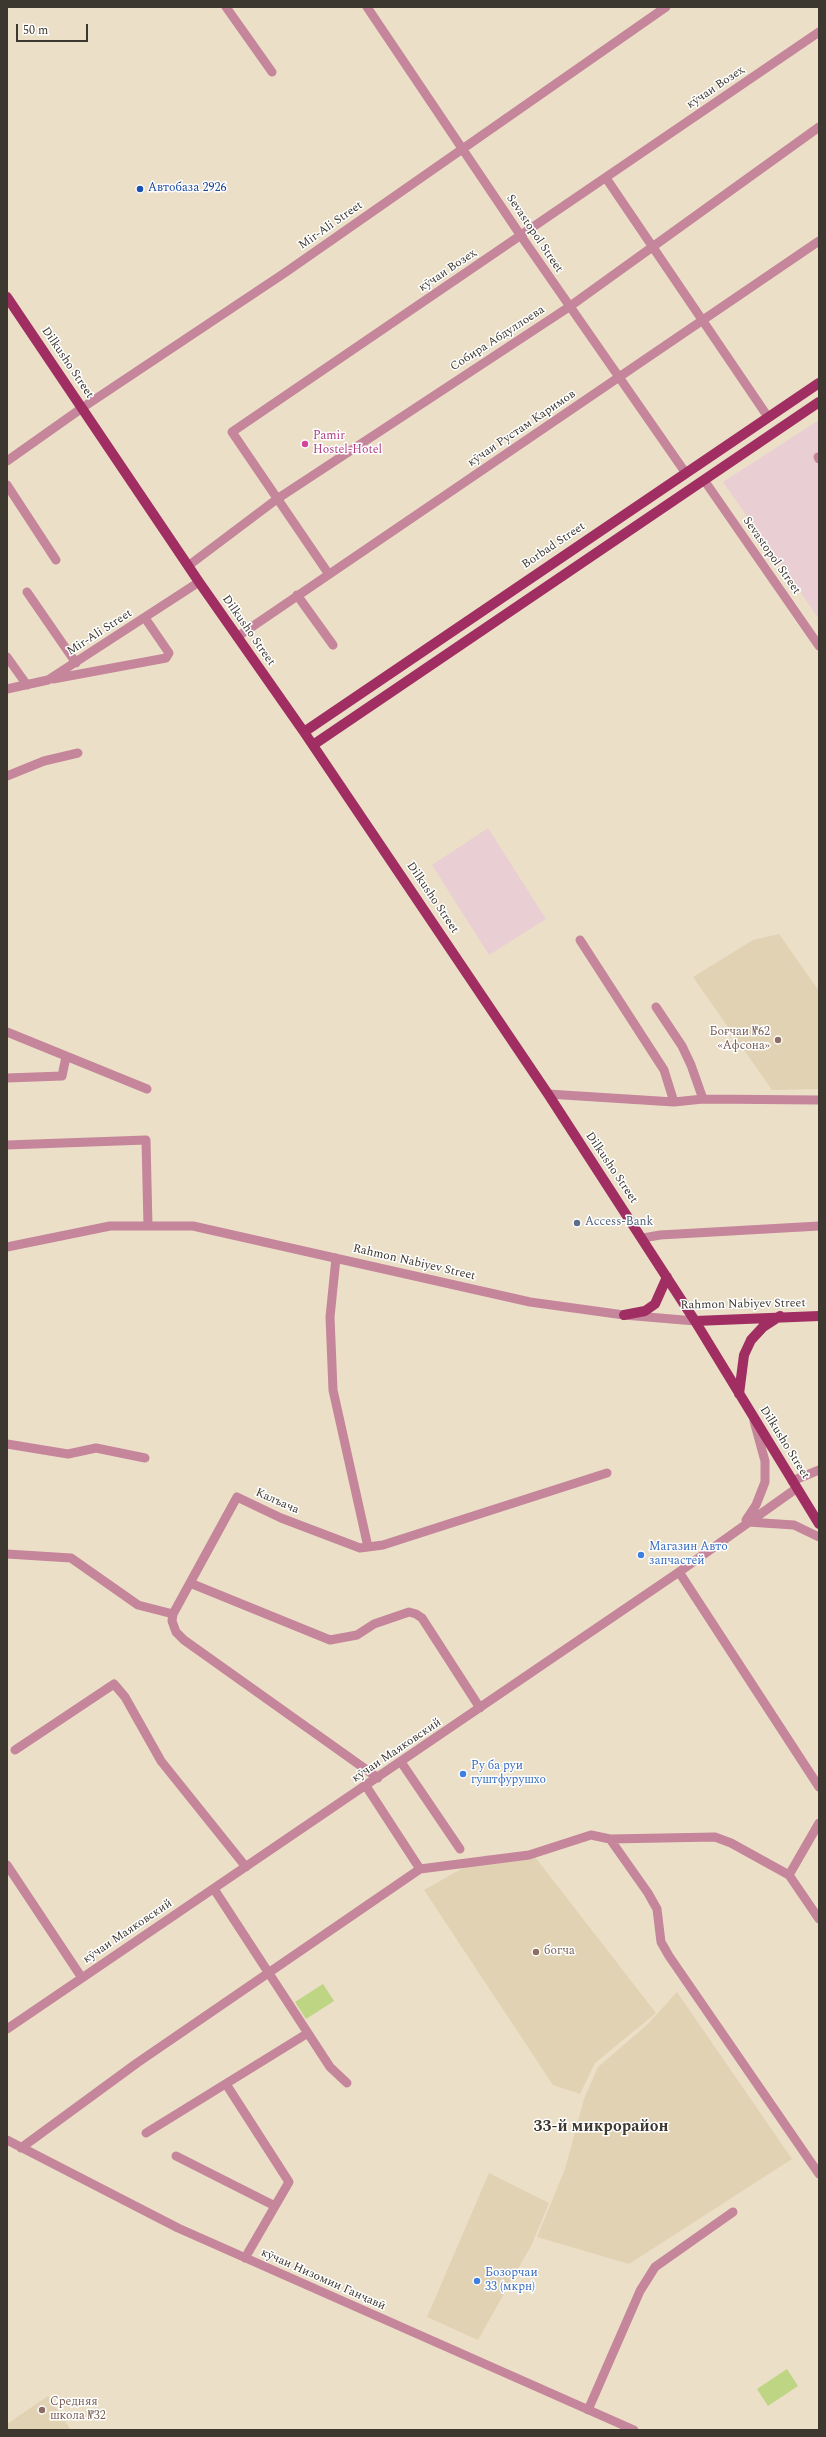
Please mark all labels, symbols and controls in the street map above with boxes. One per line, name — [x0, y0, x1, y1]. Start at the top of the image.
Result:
scale bar — [18, 16, 90, 42]
text: 50 m — [23, 21, 48, 40]
street label: кӯчаи Возеҳ — [684, 63, 748, 113]
place label: Автобаза 2926 — [148, 182, 226, 196]
marker: Автобаза 2926 — [135, 184, 145, 194]
street label: Sevastopol Street — [503, 192, 565, 276]
street label: Mir-Ali Street — [296, 199, 366, 253]
street label: кӯчаи Возеҳ — [416, 246, 480, 296]
street label: Собира Абдуллоева — [448, 303, 548, 375]
street label: Dilkusho Street — [38, 325, 96, 401]
street label: кӯчаи Рустам Каримов — [465, 388, 579, 470]
place label: Pamir Hostel-Hotel — [313, 430, 382, 458]
marker: Pamir Hostel-Hotel — [300, 439, 310, 449]
street label: Sevastopol Street — [739, 515, 803, 597]
street label: Borbad Street — [520, 520, 588, 572]
street label: Dilkusho Street — [218, 593, 278, 669]
street label: Mir-Ali Street — [65, 607, 135, 659]
street label: Dilkusho Street — [403, 860, 461, 936]
place label: Боғчаи №62 «Афсона» — [709, 1026, 770, 1054]
marker: Боғчаи №62 «Афсона» — [773, 1035, 783, 1045]
street label: Dilkusho Street — [582, 1130, 640, 1206]
place label: Access-Bank — [585, 1216, 653, 1230]
marker: Access-Bank — [572, 1218, 582, 1228]
street label: Rahmon Nabiyev Street — [351, 1242, 477, 1284]
street label: Rahmon Nabiyev Street — [680, 1297, 806, 1313]
street label: Dilkusho Street — [756, 1404, 812, 1482]
street label: Калъача — [253, 1486, 301, 1518]
place label: Магазин Авто запчастей — [649, 1541, 728, 1569]
marker: Магазин Авто запчастей — [636, 1550, 646, 1560]
street label: кӯчаи Маяковский — [350, 1716, 444, 1786]
place label: Ру ба руи гуштфурушхо — [471, 1760, 546, 1788]
marker: Ру ба руи гуштфурушхо — [458, 1769, 468, 1779]
street label: кӯчаи Маяковский — [81, 1897, 175, 1967]
place label: богча — [544, 1945, 575, 1959]
marker: богча — [531, 1947, 541, 1957]
district label: 33-й микрорайон — [534, 2118, 668, 2138]
street label: кӯчаи Низомии Ганҷавӣ — [258, 2246, 388, 2314]
place label: Бозорчаи 33 (мкрн) — [485, 2267, 538, 2295]
marker: Бозорчаи 33 (мкрн) — [472, 2276, 482, 2286]
place label: Средняя школа №32 — [50, 2396, 106, 2424]
marker: Средняя школа №32 — [37, 2405, 47, 2415]

